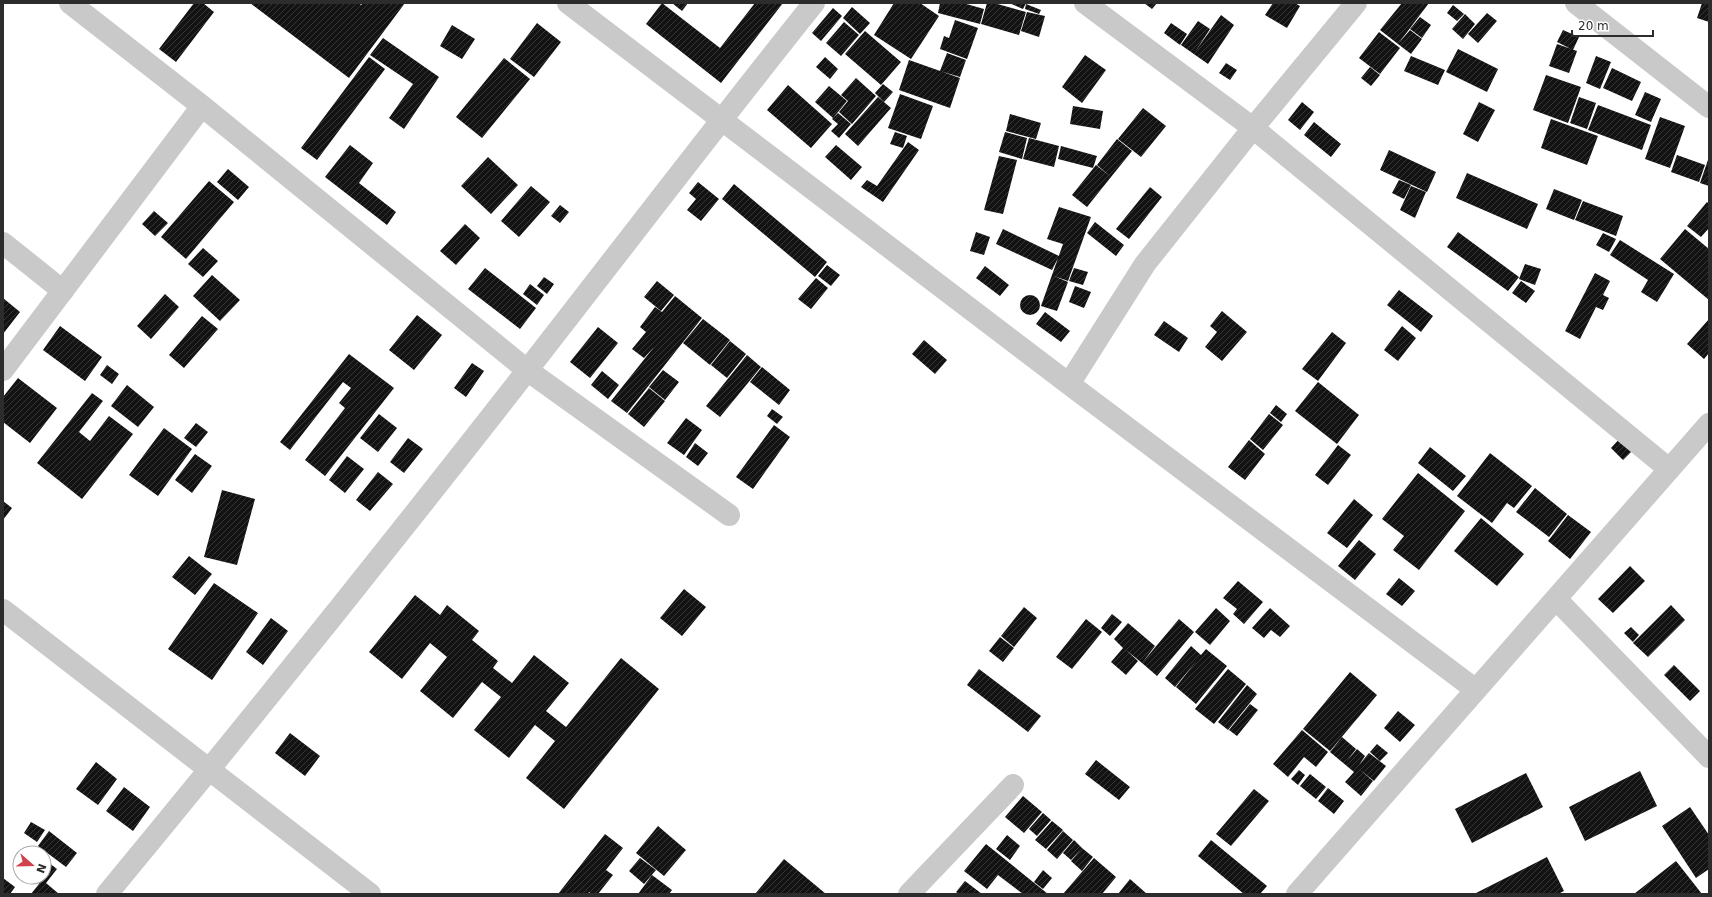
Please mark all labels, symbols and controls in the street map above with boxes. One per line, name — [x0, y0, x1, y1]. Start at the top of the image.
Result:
scale bar — [1572, 12, 1653, 38]
text: 20 m — [1578, 19, 1609, 33]
north arrow — [12, 845, 52, 885]
text: N — [33, 862, 49, 875]

